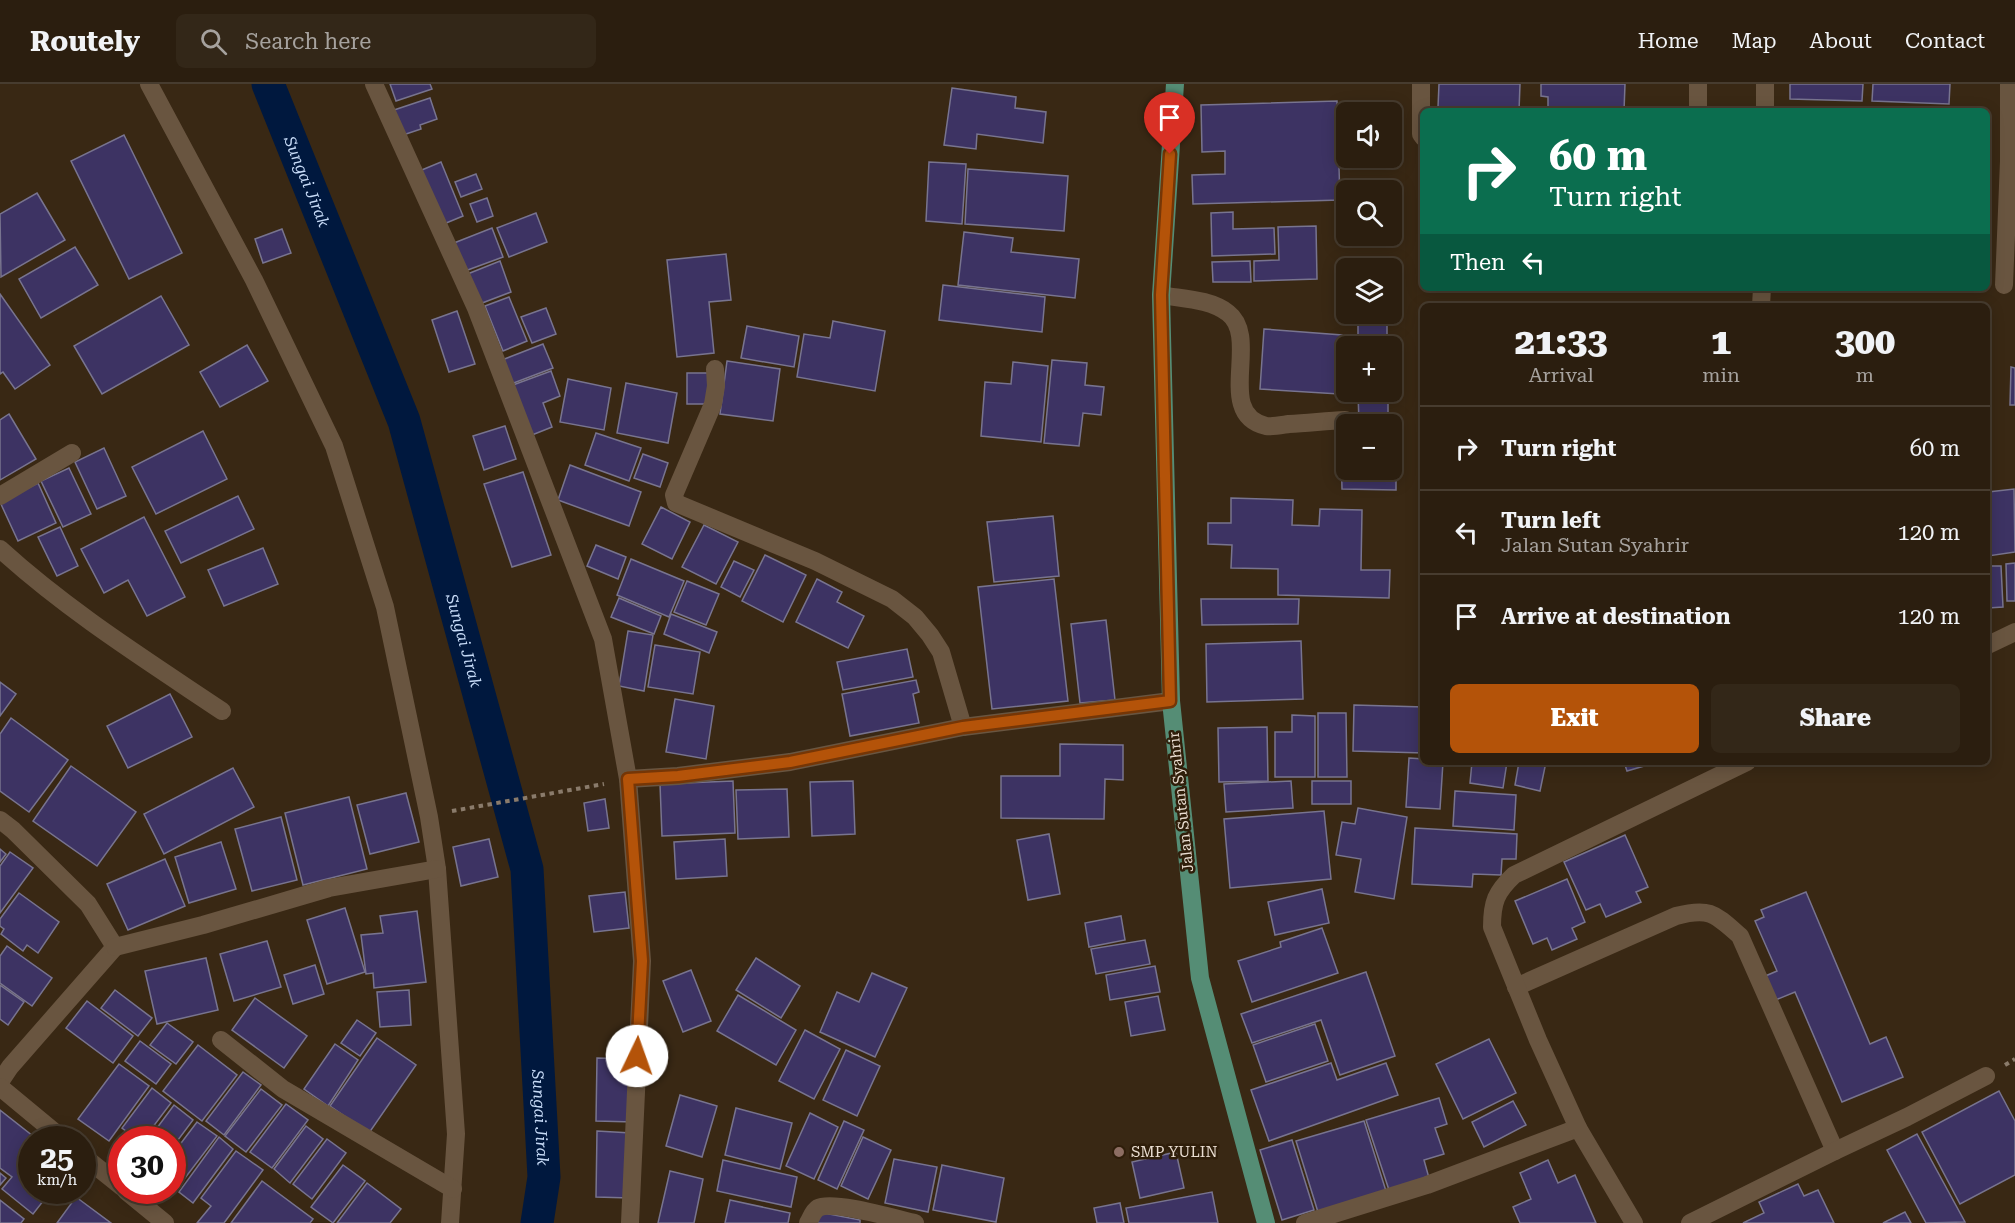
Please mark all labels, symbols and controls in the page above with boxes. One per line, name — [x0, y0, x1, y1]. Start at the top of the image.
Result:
search box — [176, 14, 596, 68]
text: Routely — [30, 25, 140, 58]
icon: search — [197, 25, 230, 58]
text: Search here — [245, 29, 371, 54]
text: Home — [1638, 29, 1699, 53]
text: Map — [1732, 29, 1777, 53]
text: About — [1810, 29, 1872, 53]
text: Contact — [1905, 29, 1985, 53]
pin — [1144, 92, 1195, 154]
icon: arrive — [1153, 101, 1186, 134]
map controls — [1336, 102, 1402, 480]
button: sound — [1336, 102, 1402, 168]
text: 60 m — [1549, 131, 1647, 180]
water label: Sungai Jirak — [280, 132, 334, 230]
icon: right — [1450, 132, 1528, 210]
button: search — [1336, 180, 1402, 246]
text: Turn right — [1549, 181, 1682, 213]
icon: left — [1517, 246, 1550, 279]
text: Then — [1450, 250, 1505, 275]
button: layers — [1336, 258, 1402, 324]
text: 21:33 — [1515, 321, 1607, 363]
text: 1 — [1711, 321, 1731, 363]
text: 300 — [1835, 321, 1895, 363]
button: + — [1336, 336, 1402, 402]
text: Arrival — [1529, 363, 1594, 387]
text: min — [1702, 363, 1740, 387]
text: m — [1856, 363, 1874, 387]
button: − — [1336, 414, 1402, 480]
icon: right — [1450, 432, 1483, 465]
text: Turn right — [1501, 436, 1616, 461]
text: 60 m — [1910, 436, 1960, 461]
text: Turn left — [1501, 508, 1601, 533]
icon: left — [1450, 516, 1483, 549]
text: 120 m — [1897, 520, 1960, 545]
text: Jalan Sutan Syahrir — [1501, 533, 1689, 557]
water label: Sungai Jirak — [442, 591, 486, 690]
icon: arrive — [1450, 600, 1483, 633]
text: Arrive at destination — [1501, 604, 1730, 629]
text: 120 m — [1897, 604, 1960, 629]
button: Exit — [1450, 684, 1699, 753]
button: Share — [1711, 684, 1960, 753]
street label: Jalan Sutan Syahrir — [1165, 731, 1197, 873]
position arrow — [605, 1024, 669, 1088]
water label: Sungai Jirak — [528, 1068, 552, 1167]
speed limit sign: 30 — [108, 1126, 186, 1204]
text: 25 — [40, 1140, 74, 1175]
place label: SMP YULIN — [1131, 1143, 1217, 1161]
marker: SMP YULIN — [1112, 1145, 1126, 1159]
text: km/h — [37, 1171, 77, 1189]

